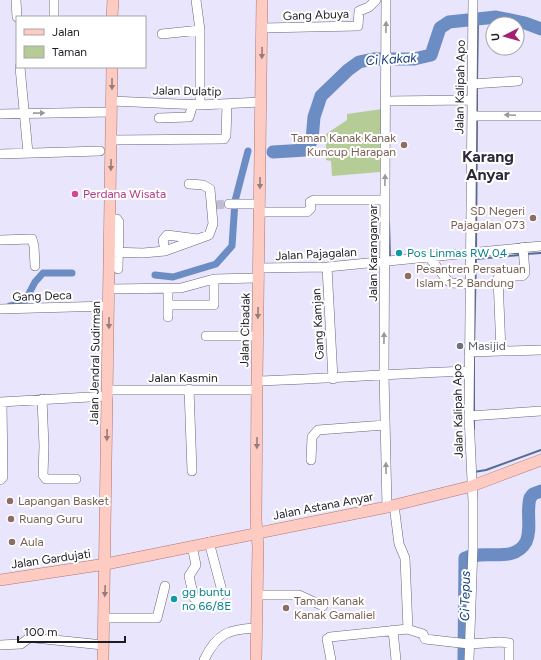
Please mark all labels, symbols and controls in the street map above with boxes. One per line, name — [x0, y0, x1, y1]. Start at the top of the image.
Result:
street label: Gang Abuya — [283, 7, 349, 23]
legend — [16, 16, 146, 68]
north arrow — [485, 16, 525, 56]
one-way arrow — [383, 20, 389, 33]
text: Jalan — [52, 25, 80, 39]
text: U — [489, 32, 502, 42]
street label: Jalan Kalipah Apo — [452, 40, 468, 134]
text: Taman — [52, 45, 87, 59]
one-way arrow — [259, 47, 265, 60]
water label: Ci Kakak — [365, 50, 418, 68]
one-way arrow — [109, 78, 115, 91]
street label: Jalan Dulatip — [152, 83, 222, 99]
one-way arrow — [33, 110, 46, 116]
one-way arrow — [503, 112, 516, 118]
place label: Taman Kanak Kanak Kuncup Harapan — [291, 131, 396, 159]
marker: Taman Kanak Kanak Kuncup Harapan — [399, 140, 409, 150]
district label: Karang Anyar — [462, 147, 514, 184]
one-way arrow — [108, 159, 114, 172]
one-way arrow — [382, 174, 389, 186]
one-way arrow — [257, 177, 263, 190]
place label: Perdana Wisata — [83, 187, 166, 201]
marker: Perdana Wisata — [70, 189, 80, 199]
street label: Jalan Karanganyar — [366, 204, 380, 302]
place label: SD Negeri Pajagalan 073 — [450, 204, 525, 232]
marker: SD Negeri Pajagalan 073 — [528, 213, 538, 223]
street label: Jalan Pajagalan — [275, 245, 357, 263]
place label: Pos Linmas RW 04 — [407, 246, 508, 260]
marker: Pos Linmas RW 04 — [394, 248, 404, 258]
place label: Pesantren Persatuan Islam 1-2 Bandung — [416, 262, 526, 290]
marker: Pesantren Persatuan Islam 1-2 Bandung — [403, 271, 413, 281]
street label: Gang Deca — [12, 288, 72, 304]
street label: Gang Kamjan — [309, 288, 327, 360]
street label: Jalan Cibadak — [237, 293, 253, 367]
street label: Jalan Jendral Sudirman — [87, 301, 103, 425]
one-way arrow — [255, 307, 261, 320]
one-way arrow — [106, 317, 112, 330]
one-way arrow — [381, 332, 388, 344]
place label: Masijid — [468, 339, 506, 353]
marker: Masijid — [455, 341, 465, 351]
street label: Jalan Kalipah Apo — [450, 364, 466, 458]
street label: Jalan Kasmin — [148, 371, 218, 385]
one-way arrow — [104, 429, 111, 441]
one-way arrow — [254, 437, 260, 450]
one-way arrow — [383, 461, 389, 474]
street label: Jalan Astana Anyar — [272, 489, 374, 523]
place label: Lapangan Basket — [18, 494, 109, 508]
marker: Lapangan Basket — [5, 496, 15, 506]
place label: Ruang Guru — [19, 512, 83, 526]
marker: Ruang Guru — [6, 514, 16, 524]
place label: Aula — [20, 535, 44, 549]
marker: Aula — [7, 537, 17, 547]
street label: Jalan Gardujati — [10, 546, 92, 572]
water label: Ci Tepus — [457, 571, 473, 621]
one-way arrow — [101, 585, 108, 597]
place label: gg buntu no 66/8E — [182, 585, 231, 613]
marker: gg buntu no 66/8E — [169, 594, 179, 604]
place label: Taman Kanak Kanak Gamaliel — [294, 594, 375, 622]
marker: Taman Kanak Kanak Gamaliel — [281, 603, 291, 613]
scale bar — [18, 618, 125, 644]
text: 100 m — [24, 625, 58, 639]

